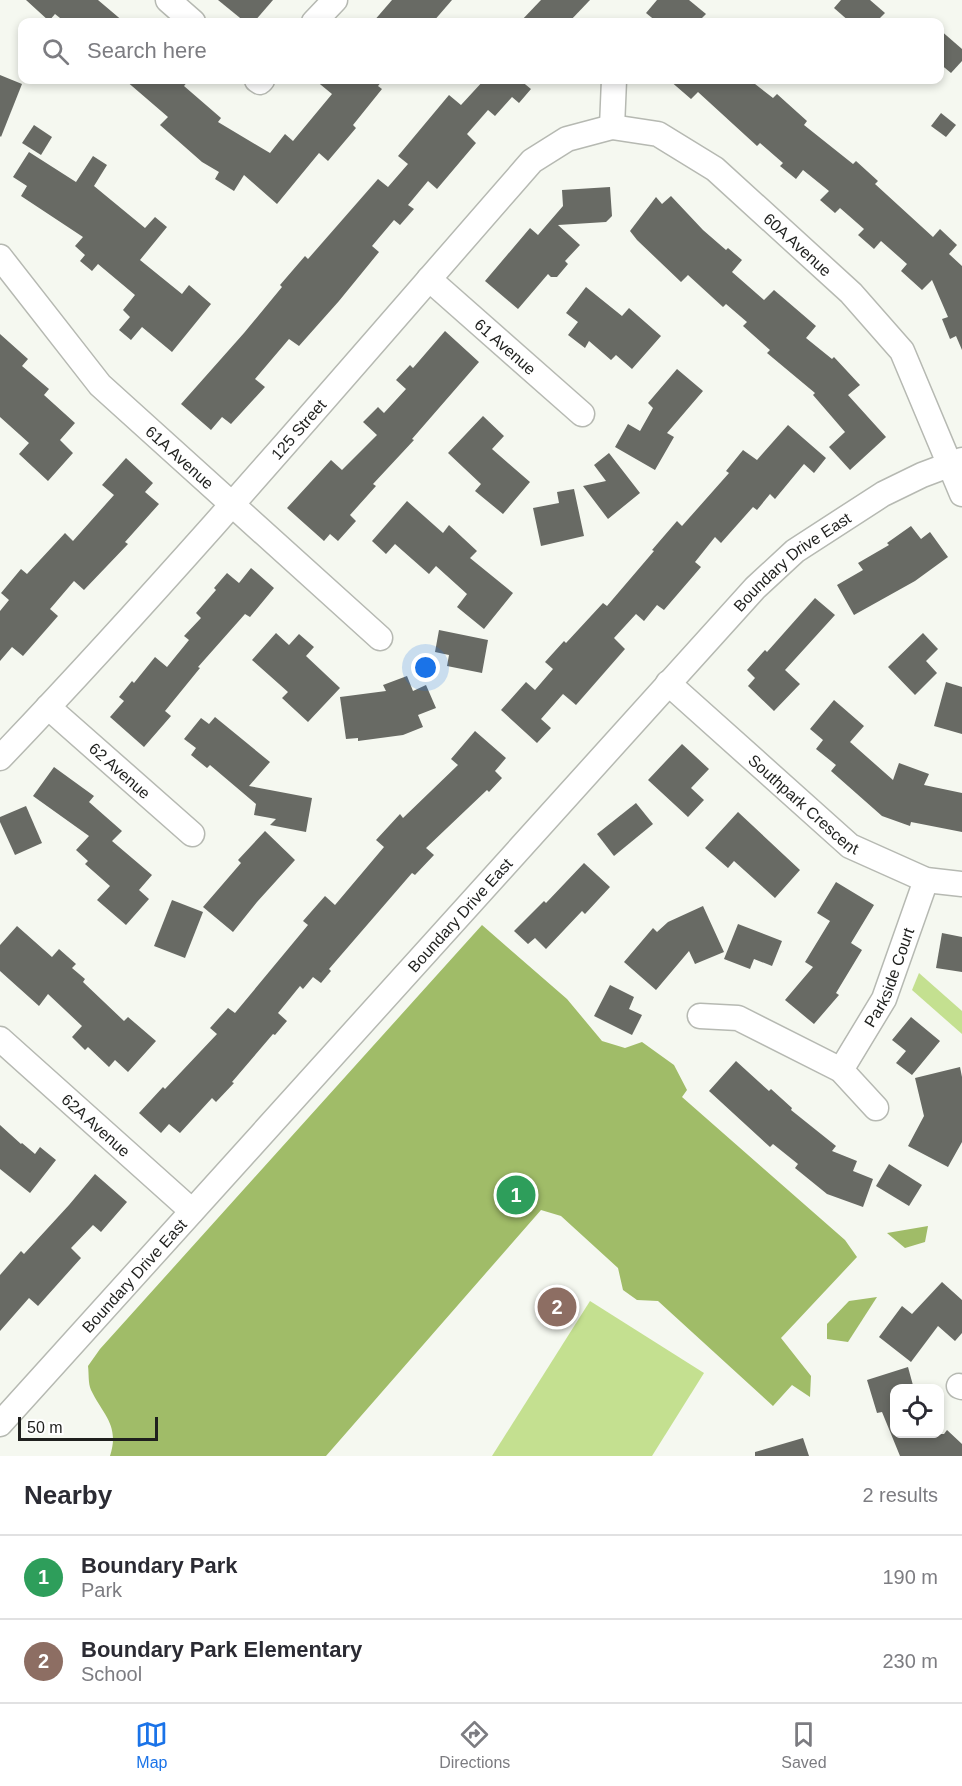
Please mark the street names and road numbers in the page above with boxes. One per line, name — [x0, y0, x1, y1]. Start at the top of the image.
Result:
street label: 60A Avenue — [761, 209, 835, 279]
street label: 61 Avenue — [472, 315, 539, 378]
street label: 125 Street — [268, 395, 329, 463]
street label: 61A Avenue — [143, 422, 217, 492]
street label: Boundary Drive East — [730, 509, 854, 614]
street label: 62 Avenue — [86, 739, 154, 802]
street label: Southpark Crescent — [745, 751, 862, 857]
street label: Boundary Drive East — [404, 854, 516, 975]
street label: Parkside Court — [861, 925, 917, 1030]
street label: 62A Avenue — [59, 1090, 134, 1160]
street label: Boundary Drive East — [79, 1215, 190, 1336]

